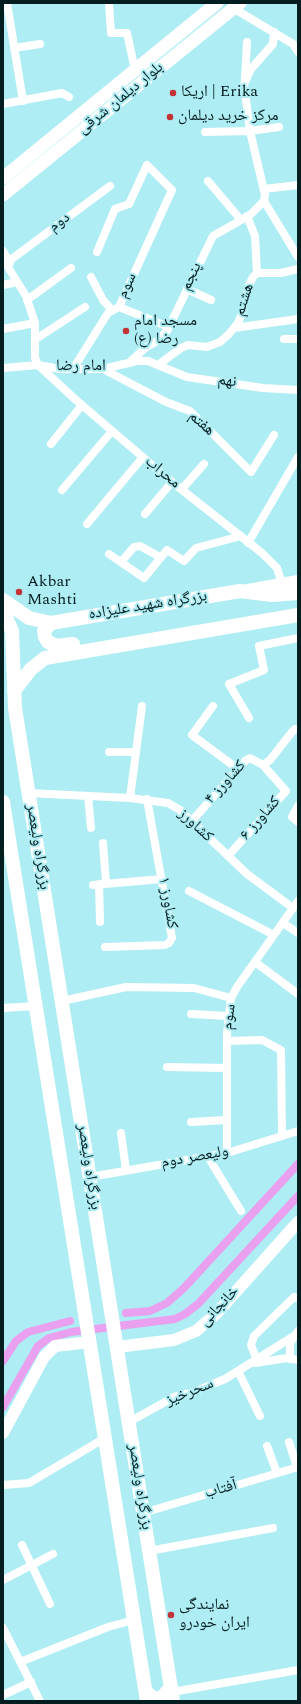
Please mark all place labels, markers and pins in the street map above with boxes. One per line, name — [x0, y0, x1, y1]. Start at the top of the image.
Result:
place label: اریکا | Erika — [181, 83, 258, 103]
marker: اریکا | Erika — [168, 88, 178, 98]
place label: مرکز خرید دیلمان — [178, 107, 279, 127]
marker: مرکز خرید دیلمان — [165, 112, 175, 122]
place label: مسجد امام رضا (ع) — [134, 312, 197, 350]
marker: مسجد امام رضا (ع) — [121, 326, 131, 336]
place label: Akbar Mashti — [27, 573, 77, 611]
marker: Akbar Mashti — [14, 587, 24, 597]
place label: نمایندگی ایران خودرو — [179, 1596, 250, 1634]
marker: نمایندگی ایران خودرو — [166, 1610, 176, 1620]

